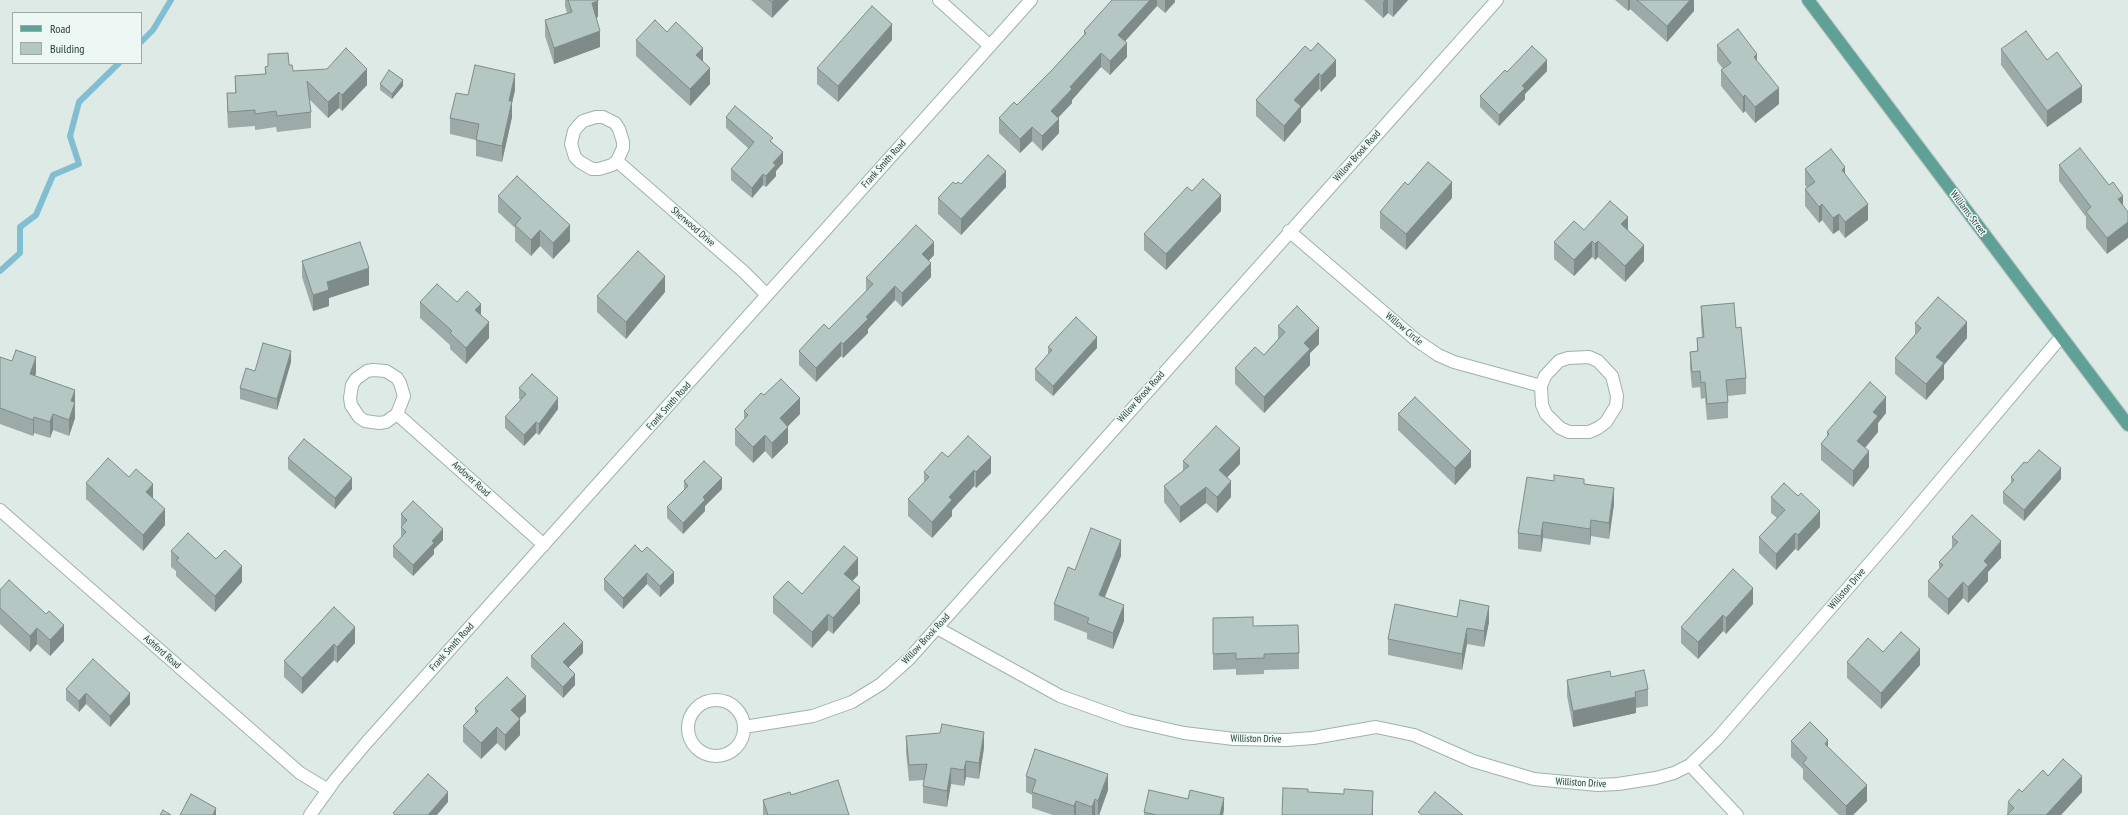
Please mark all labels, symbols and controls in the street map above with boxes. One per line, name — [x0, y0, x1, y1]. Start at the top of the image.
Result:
legend — [12, 12, 142, 64]
text: Road — [50, 21, 70, 36]
text: Building — [50, 41, 85, 56]
street label: Willow Brook Road — [1331, 128, 1383, 184]
street label: Frank Smith Road — [859, 137, 909, 191]
street label: Williams Street — [1947, 188, 1989, 238]
street label: Sherwood Drive — [668, 205, 718, 249]
street label: Willow Circle — [1383, 310, 1425, 348]
street label: Willow Brook Road — [1115, 369, 1167, 425]
street label: Frank Smith Road — [644, 379, 694, 433]
street label: Andover Road — [449, 459, 493, 499]
street label: Williston Drive — [1826, 566, 1868, 612]
street label: Willow Brook Road — [899, 611, 953, 667]
street label: Frank Smith Road — [427, 620, 477, 674]
street label: Ashford Road — [141, 633, 183, 671]
street label: Williston Drive — [1231, 733, 1281, 745]
street label: Williston Drive — [1555, 776, 1607, 790]

